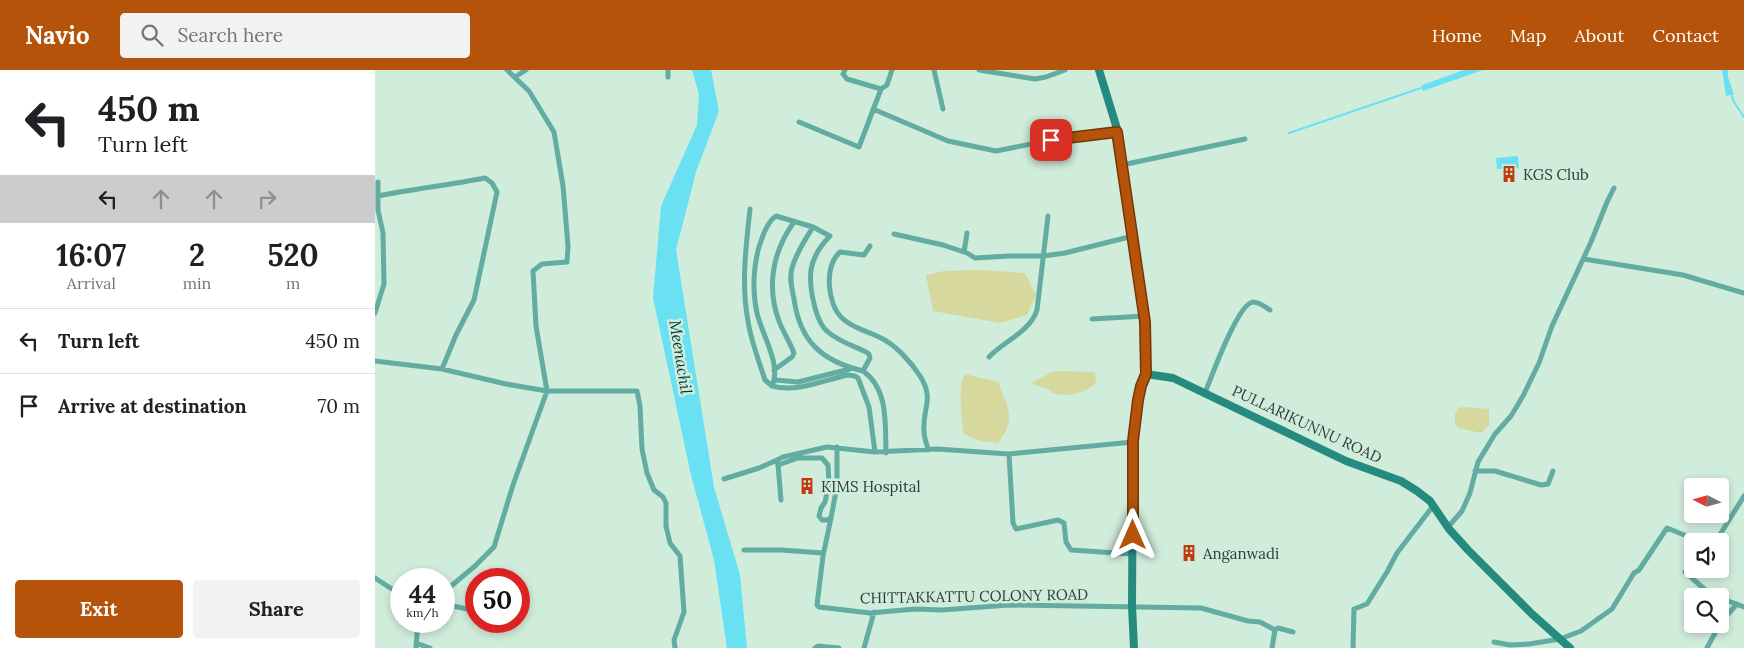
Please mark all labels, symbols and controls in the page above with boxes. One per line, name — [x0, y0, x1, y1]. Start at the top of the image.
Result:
search box — [120, 13, 470, 58]
text: Navio — [25, 20, 90, 51]
icon: search — [138, 21, 166, 49]
text: Search here — [178, 23, 283, 47]
text: Home — [1432, 24, 1482, 47]
text: Map — [1510, 24, 1546, 47]
text: About — [1574, 24, 1624, 47]
text: Contact — [1652, 24, 1719, 47]
text: 450 m — [98, 86, 200, 131]
icon: left — [15, 90, 80, 155]
pin — [1030, 119, 1072, 161]
icon: arrive — [1037, 126, 1065, 154]
text: Turn left — [98, 130, 188, 158]
building icon: KGS Club — [1499, 164, 1519, 184]
place label: KGS Club — [1523, 165, 1589, 184]
icon: left — [94, 185, 122, 213]
icon: ahead — [147, 185, 175, 213]
icon: ahead — [200, 185, 228, 213]
icon: right — [253, 185, 281, 213]
text: 16:07 — [56, 236, 126, 274]
text: 2 — [189, 236, 205, 274]
text: 520 — [267, 236, 319, 274]
text: Arrival — [67, 273, 116, 293]
text: min — [183, 273, 211, 293]
text: m — [286, 273, 300, 293]
water label: Meenachil — [665, 319, 697, 396]
icon: left — [15, 327, 43, 355]
text: Turn left — [58, 329, 139, 353]
text: 450 m — [306, 329, 360, 353]
street label: PULLARIKUNNU ROAD — [1229, 381, 1385, 467]
icon: arrive — [15, 392, 43, 420]
text: Arrive at destination — [58, 394, 247, 418]
text: 70 m — [317, 394, 360, 418]
building icon: KIMS Hospital — [797, 476, 817, 496]
place label: KIMS Hospital — [821, 477, 921, 496]
north arrow — [1684, 478, 1729, 522]
map controls — [1684, 478, 1729, 633]
position arrow — [1106, 508, 1158, 560]
button: sound — [1684, 533, 1729, 578]
building icon: Anganwadi — [1179, 543, 1199, 563]
place label: Anganwadi — [1202, 544, 1279, 563]
speed limit sign: 50 — [465, 568, 530, 633]
text: 44 — [409, 578, 436, 610]
button: Exit — [15, 580, 183, 638]
button: Share — [193, 580, 360, 638]
street label: CHITTAKKATTU COLONY ROAD — [860, 585, 1088, 607]
button: search — [1684, 588, 1729, 633]
text: km/h — [406, 605, 439, 620]

